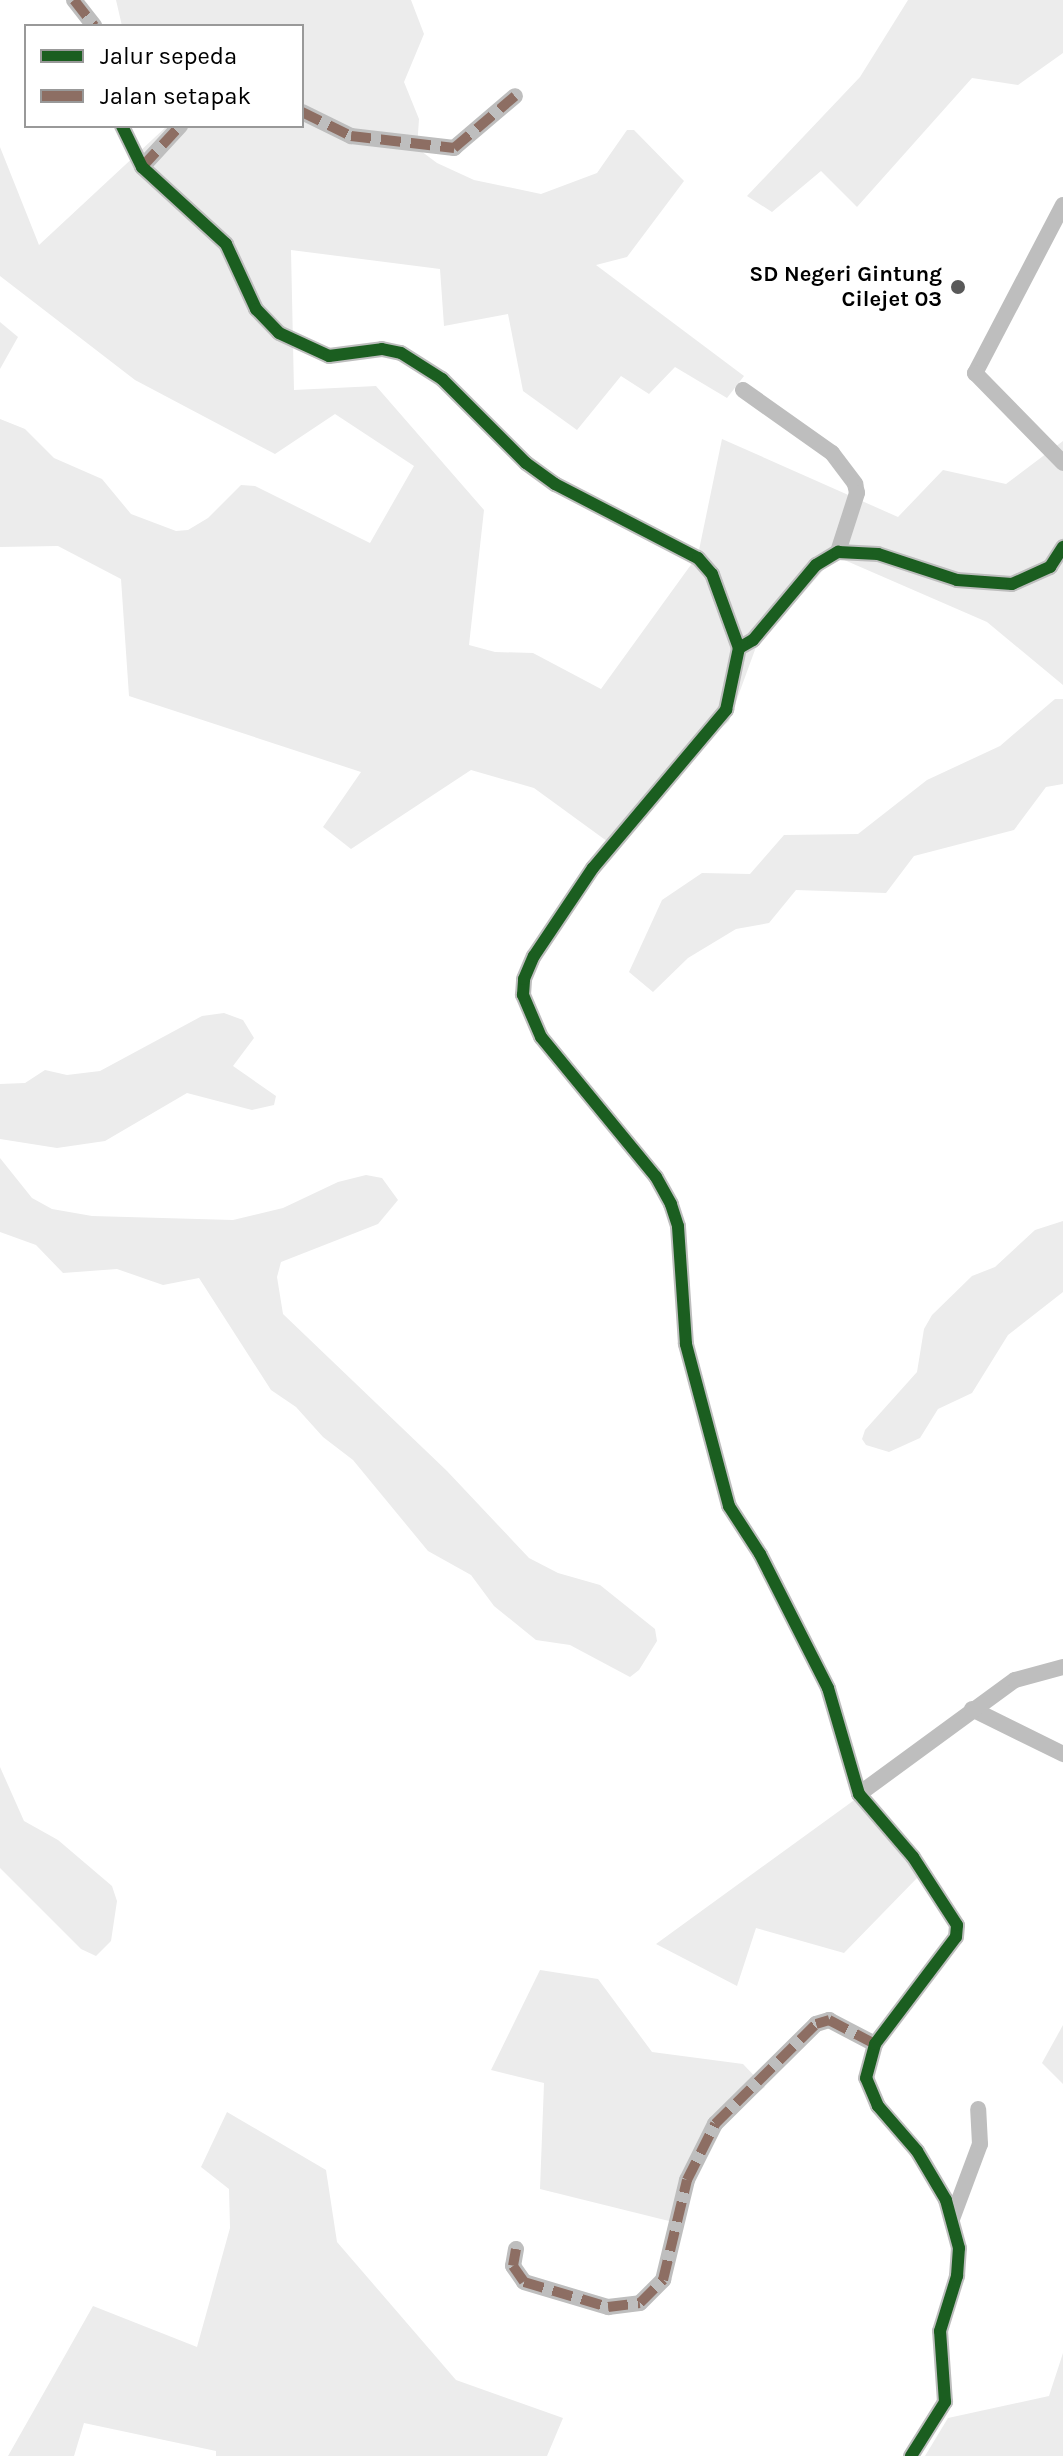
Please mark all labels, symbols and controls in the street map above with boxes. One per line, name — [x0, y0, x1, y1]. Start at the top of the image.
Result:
legend — [24, 24, 304, 128]
text: Jalur sepeda — [100, 42, 237, 70]
text: Jalan setapak — [100, 82, 251, 110]
place label: SD Negeri Gintung Cilejet 03 — [749, 261, 942, 312]
marker: SD Negeri Gintung Cilejet 03 — [949, 278, 967, 296]

